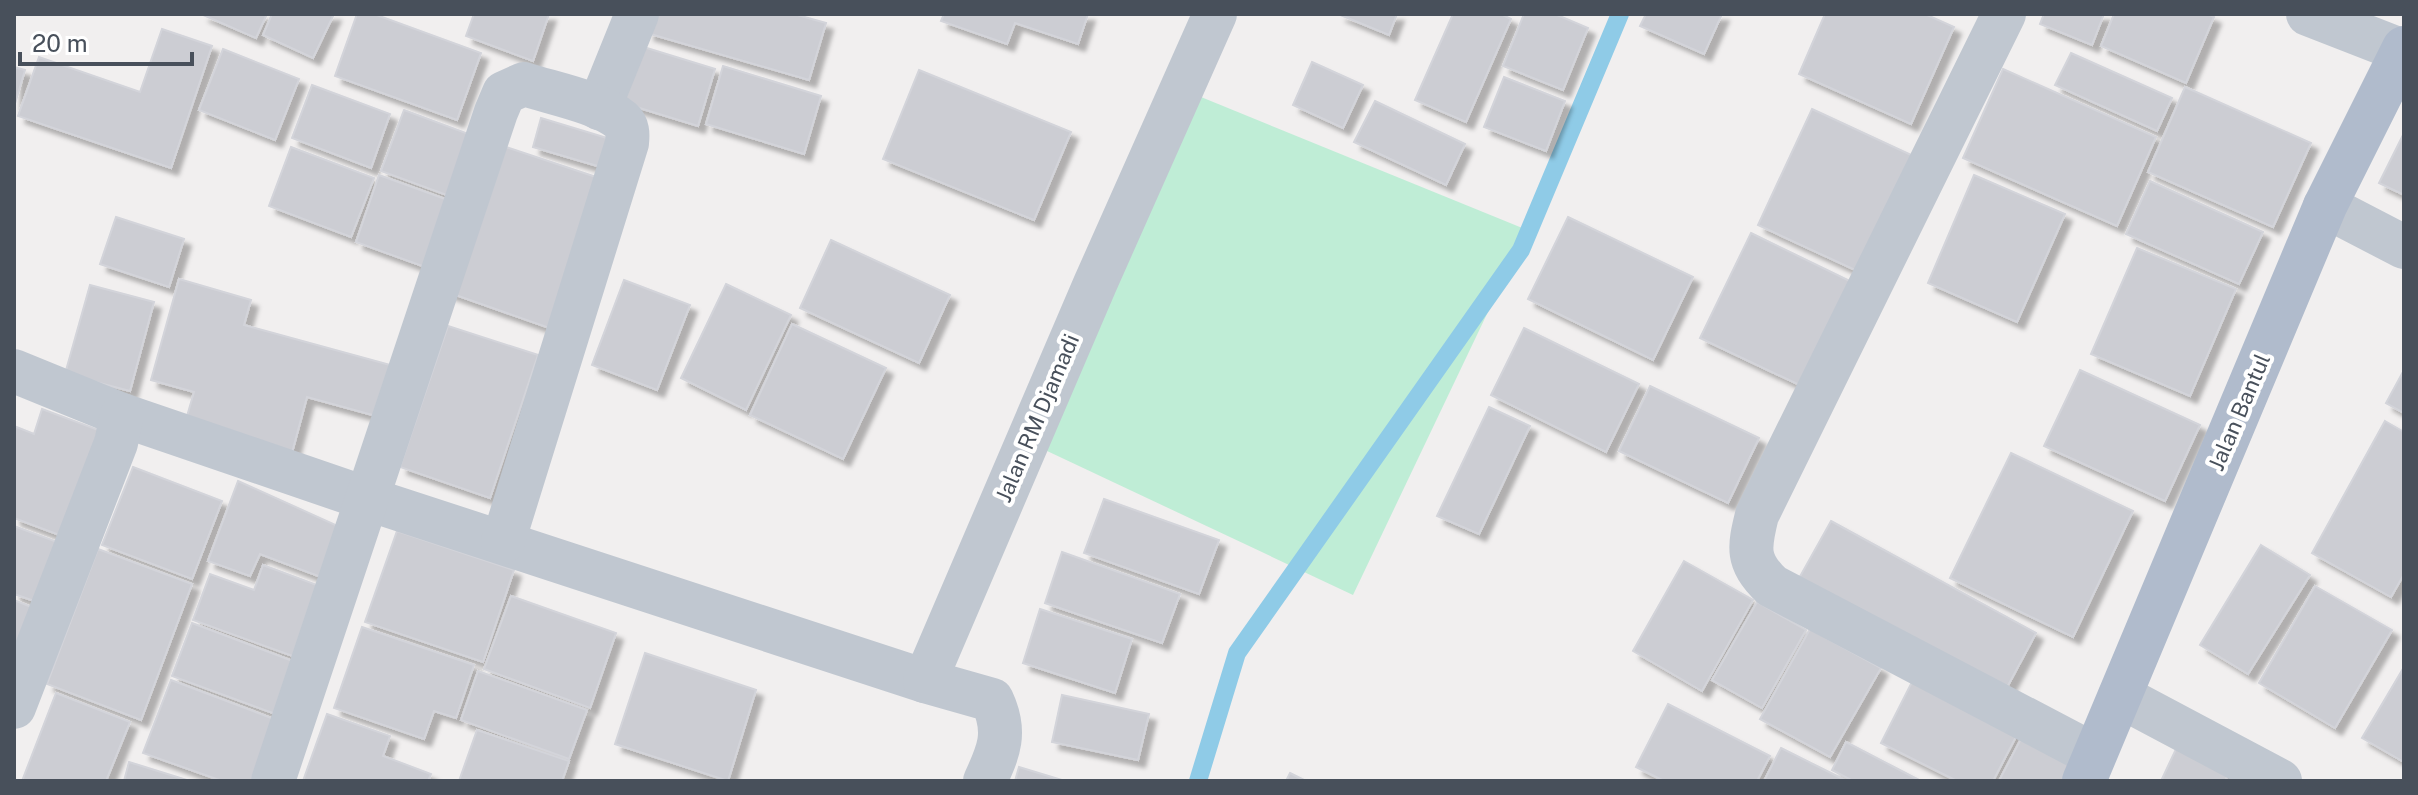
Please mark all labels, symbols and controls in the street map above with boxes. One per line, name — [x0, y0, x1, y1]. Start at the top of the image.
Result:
scale bar — [20, 16, 192, 66]
text: 20 m — [32, 29, 88, 57]
street label: Jalan RM Djamadi — [990, 330, 1084, 506]
street label: Jalan Bantul — [2203, 350, 2275, 474]

